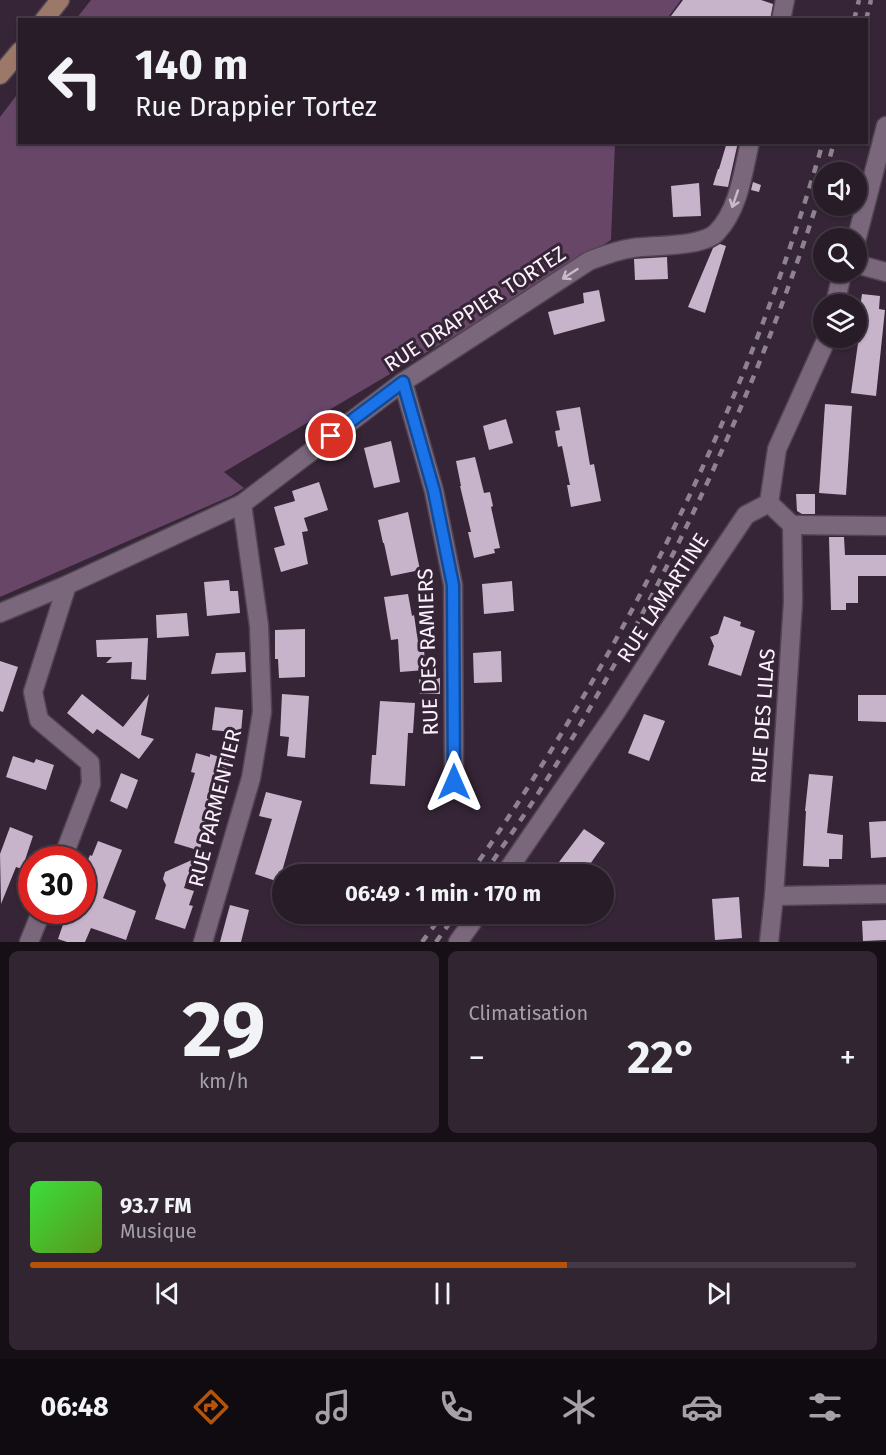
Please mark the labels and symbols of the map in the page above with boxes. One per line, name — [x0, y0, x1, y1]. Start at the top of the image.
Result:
one-way arrow — [729, 189, 740, 208]
street label: RUE DRAPPIER TORTEZ — [379, 241, 571, 377]
one-way arrow — [562, 268, 579, 280]
pin — [305, 410, 356, 461]
street label: RUE LAMARTINE — [612, 528, 714, 668]
street label: RUE DES RAMIERS — [412, 568, 444, 736]
street label: RUE DES LILAS — [745, 648, 781, 784]
street label: RUE PARMENTIER — [183, 726, 247, 890]
position arrow — [422, 750, 486, 814]
speed limit sign: 30 — [18, 846, 96, 924]

